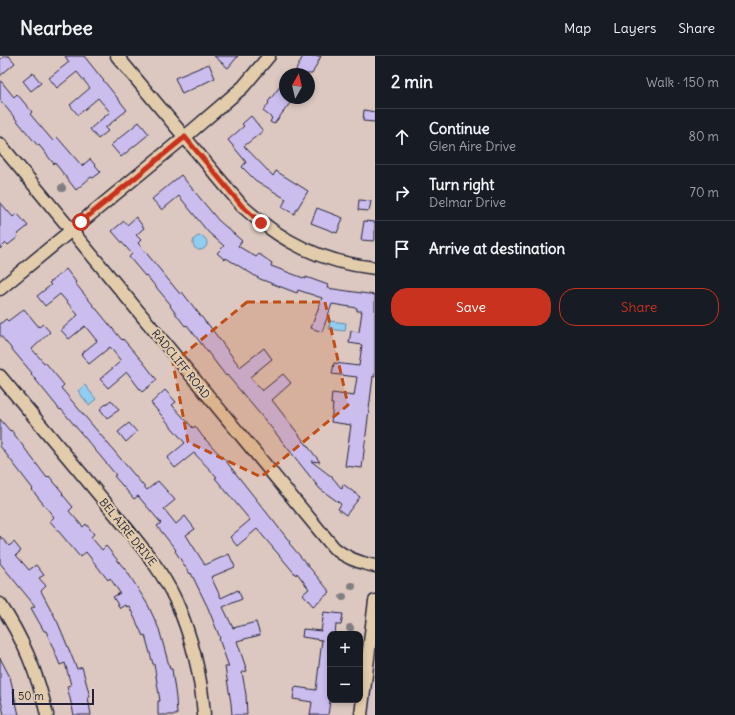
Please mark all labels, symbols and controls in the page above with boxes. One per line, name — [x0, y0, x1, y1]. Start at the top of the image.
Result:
text: Nearbee — [20, 16, 93, 40]
text: Map — [564, 19, 591, 37]
text: Layers — [613, 19, 656, 37]
text: Share — [678, 19, 715, 37]
north arrow — [279, 68, 315, 104]
text: 2 min — [391, 71, 433, 93]
text: Walk · 150 m — [646, 74, 719, 91]
text: Continue — [429, 119, 490, 138]
icon: ahead — [391, 126, 413, 148]
text: 80 m — [688, 128, 719, 145]
text: Glen Aire Drive — [429, 138, 516, 155]
text: Turn right — [429, 175, 494, 194]
icon: right — [391, 182, 413, 204]
text: 70 m — [690, 184, 719, 201]
text: Delmar Drive — [429, 194, 506, 211]
route start — [72, 213, 90, 231]
route end — [252, 214, 270, 232]
icon: arrive — [391, 238, 413, 260]
text: Arrive at destination — [429, 239, 565, 258]
button: Save — [391, 288, 551, 326]
button: Share — [559, 288, 719, 326]
street label: RADCLIFF ROAD — [149, 326, 213, 402]
street label: BEL AIRE DRIVE — [96, 495, 160, 569]
map controls — [327, 631, 363, 703]
button: + — [327, 631, 363, 667]
button: − — [327, 667, 363, 703]
scale bar — [12, 687, 94, 706]
text: 50 m — [18, 689, 44, 703]

